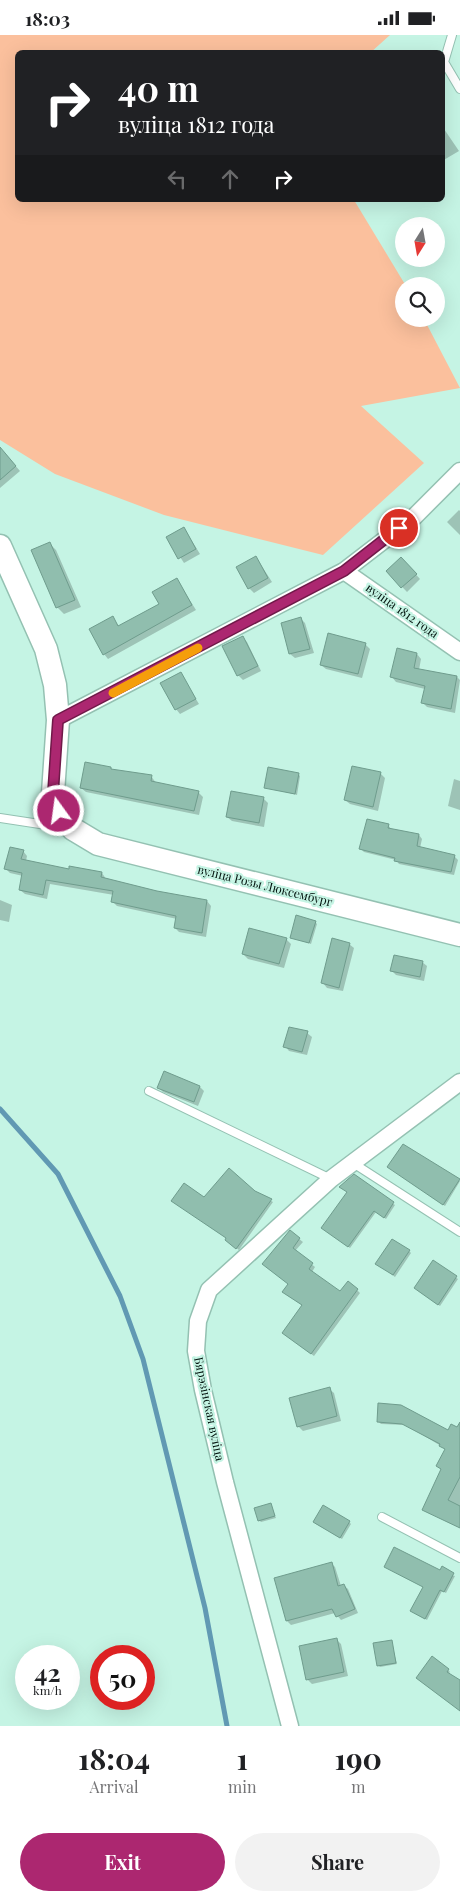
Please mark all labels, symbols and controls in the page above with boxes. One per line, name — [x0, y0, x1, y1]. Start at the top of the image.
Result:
text: 18:03 — [25, 5, 70, 31]
text: 40 m — [118, 64, 199, 111]
icon: right — [35, 70, 100, 135]
text: вуліца 1812 года — [118, 109, 275, 139]
icon: left — [163, 165, 191, 193]
icon: ahead — [216, 165, 244, 193]
icon: right — [269, 165, 297, 193]
north arrow — [395, 217, 445, 267]
map controls — [395, 217, 445, 327]
button: search — [395, 277, 445, 327]
pin — [378, 507, 420, 549]
icon: arrive — [385, 514, 413, 542]
street label: вуліца 1812 года — [363, 579, 442, 641]
position arrow — [32, 784, 84, 836]
street label: вуліца Розы Люксембург — [196, 861, 335, 910]
street label: Бярэзінская вуліца — [191, 1355, 229, 1462]
speed limit sign: 50 — [90, 1645, 155, 1710]
text: 42 — [34, 1655, 61, 1688]
text: km/h — [33, 1682, 62, 1698]
text: 18:04 — [78, 1738, 150, 1778]
text: 1 — [237, 1738, 248, 1778]
text: 190 — [335, 1738, 382, 1778]
text: Arrival — [89, 1776, 139, 1797]
text: min — [228, 1776, 256, 1797]
text: m — [351, 1776, 365, 1797]
button: Exit — [20, 1833, 225, 1891]
button: Share — [235, 1833, 440, 1891]

